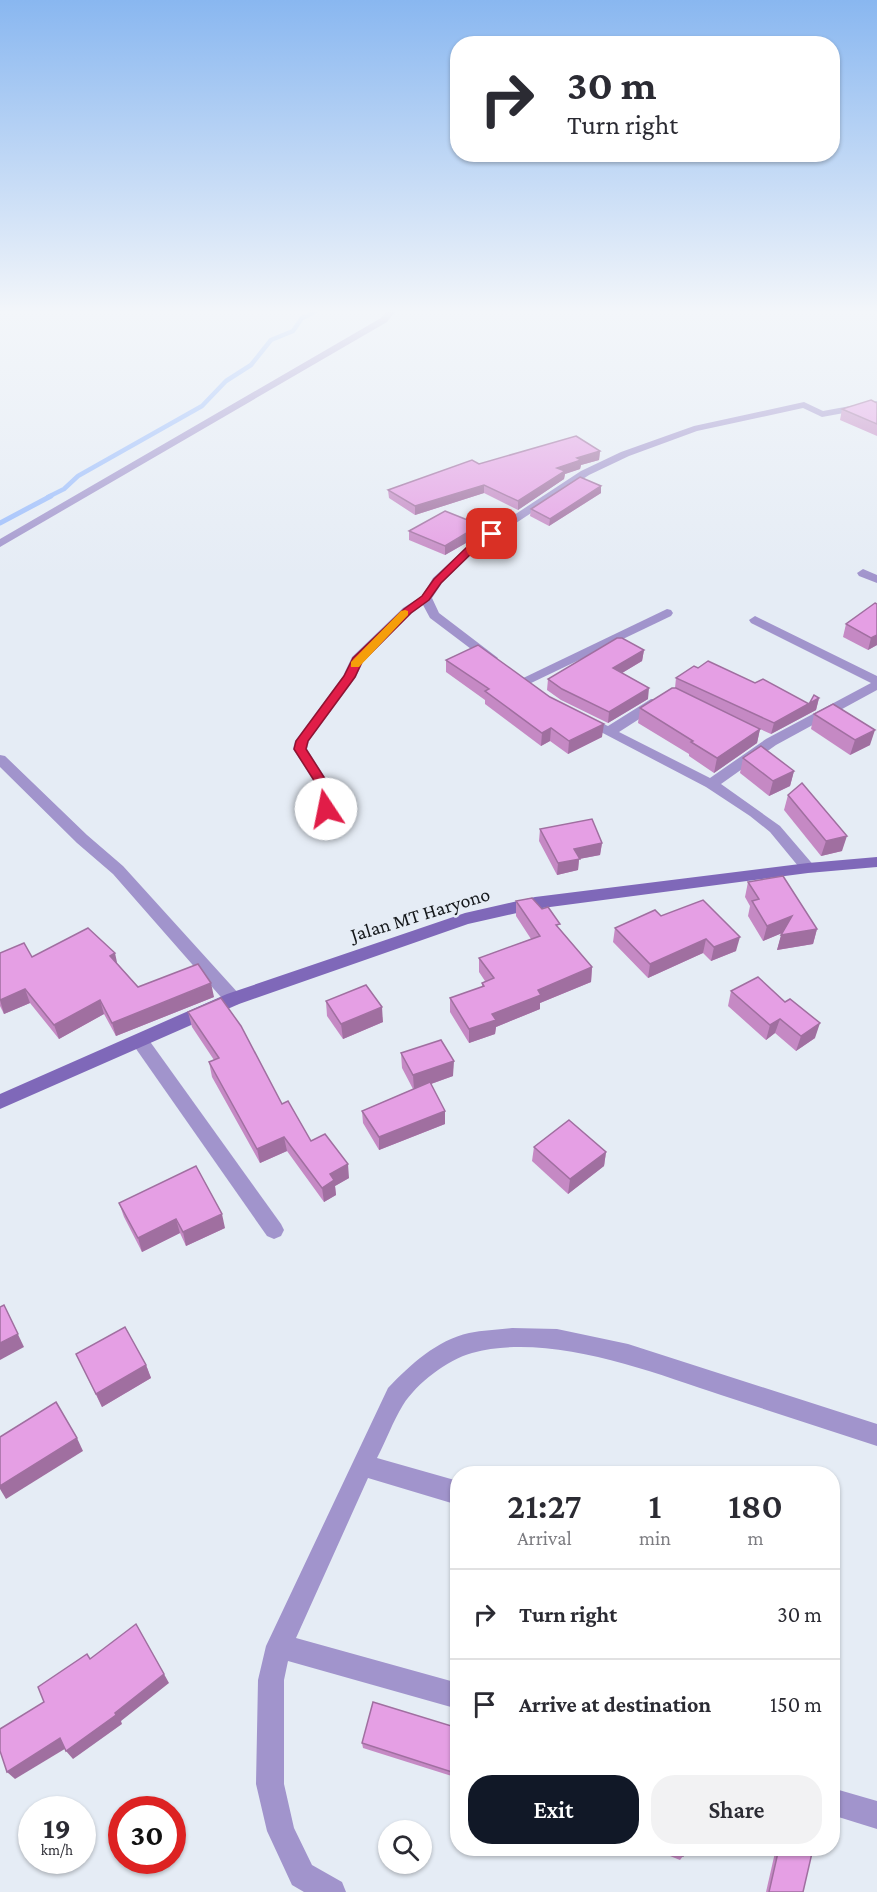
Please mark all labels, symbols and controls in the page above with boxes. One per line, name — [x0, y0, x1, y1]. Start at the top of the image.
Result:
icon: right — [468, 60, 546, 138]
text: 30 m — [567, 61, 657, 108]
text: Turn right — [567, 110, 678, 140]
pin — [466, 508, 517, 559]
icon: arrive — [475, 517, 508, 550]
position arrow — [294, 777, 358, 841]
street label: Jalan MT Haryono — [346, 882, 493, 947]
text: 21:27 — [507, 1486, 582, 1526]
text: 1 — [648, 1486, 661, 1526]
text: 180 — [728, 1486, 783, 1526]
text: Arrival — [517, 1527, 572, 1549]
text: min — [639, 1527, 671, 1549]
text: m — [747, 1527, 764, 1549]
icon: right — [468, 1598, 501, 1631]
text: Turn right — [519, 1602, 617, 1627]
text: 30 m — [777, 1602, 822, 1627]
icon: arrive — [468, 1688, 501, 1721]
text: Arrive at destination — [519, 1692, 711, 1717]
text: 150 m — [770, 1692, 822, 1717]
button: Exit — [468, 1775, 639, 1844]
button: Share — [651, 1775, 822, 1844]
speed limit sign: 30 — [108, 1796, 186, 1874]
text: 19 — [43, 1811, 71, 1844]
map controls — [378, 1820, 432, 1874]
button: search — [378, 1820, 432, 1874]
text: km/h — [41, 1842, 73, 1858]

